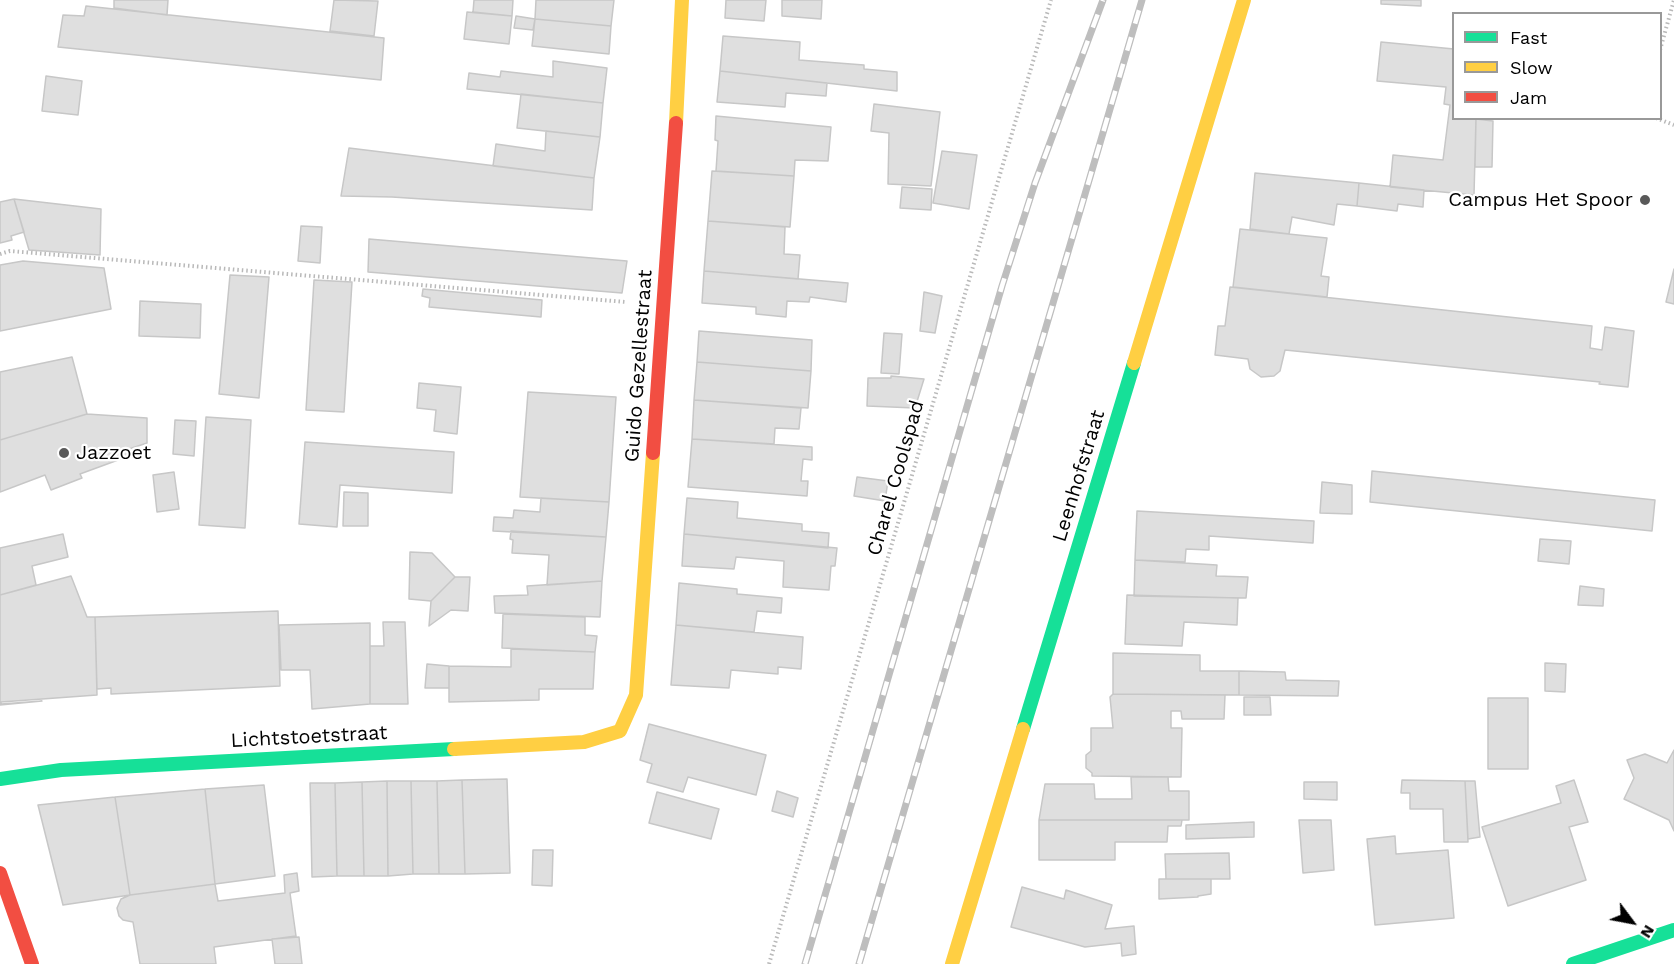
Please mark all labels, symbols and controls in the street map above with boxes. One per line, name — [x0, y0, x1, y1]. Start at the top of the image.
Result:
legend — [1452, 12, 1662, 120]
text: Fast — [1510, 27, 1547, 48]
text: Slow — [1510, 57, 1553, 78]
text: Jam — [1510, 87, 1547, 108]
place label: Campus Het Spoor — [1448, 188, 1633, 212]
marker: Campus Het Spoor — [1638, 193, 1652, 207]
street label: Guido Gezellestraat — [620, 269, 658, 463]
street label: Charel Coolspad — [862, 398, 930, 558]
street label: Leenhofstraat — [1048, 407, 1110, 545]
place label: Jazzoet — [76, 441, 151, 465]
marker: Jazzoet — [57, 446, 71, 460]
street label: Lichtstoetstraat — [230, 721, 388, 753]
north arrow — [1602, 892, 1662, 952]
text: N — [1636, 922, 1659, 942]

